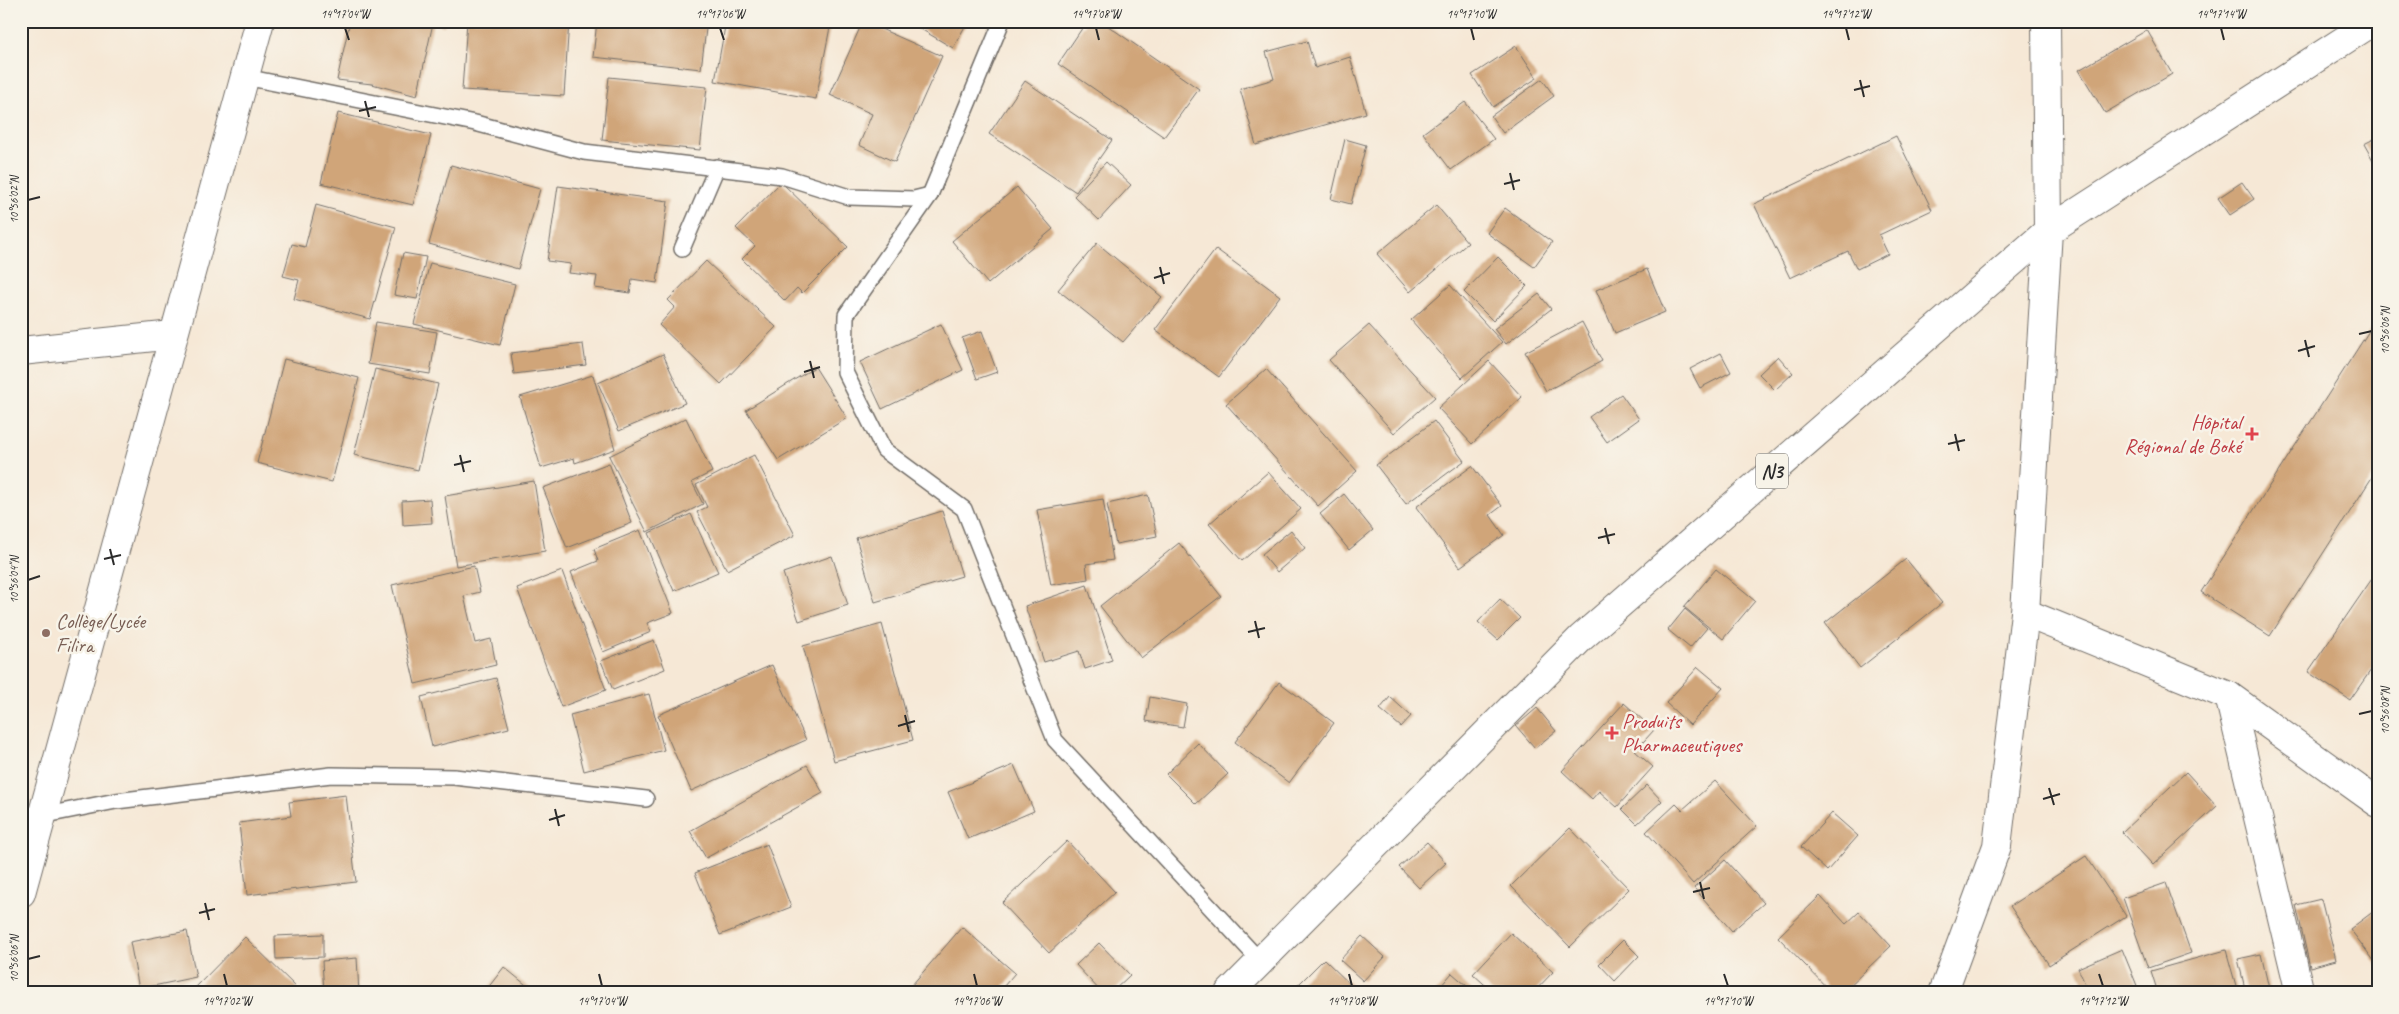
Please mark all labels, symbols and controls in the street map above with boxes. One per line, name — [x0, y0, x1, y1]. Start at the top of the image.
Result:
text: 14°17'04"W — [321, 6, 372, 22]
text: 14°17'06"W — [696, 6, 747, 22]
text: 14°17'08"W — [1072, 6, 1123, 22]
text: 14°17'10"W — [1447, 6, 1498, 22]
text: 14°17'12"W — [1822, 6, 1873, 22]
text: 14°17'14"W — [2197, 6, 2248, 22]
text: 10°56'02"N — [6, 175, 22, 224]
text: 10°56'06"N — [2377, 306, 2393, 355]
place label: Hôpital Régional de Boké — [2124, 409, 2244, 459]
marker: Hôpital Régional de Boké — [2245, 427, 2259, 441]
road number: N3 — [1756, 454, 1788, 488]
text: 10°56'04"N — [6, 555, 22, 604]
place label: Collège/Lycée Filira — [56, 608, 147, 658]
marker: Collège/Lycée Filira — [40, 627, 52, 639]
text: 10°56'08"N — [2377, 686, 2393, 735]
place label: Produits Pharmaceutiques — [1622, 708, 1743, 758]
marker: Produits Pharmaceutiques — [1606, 727, 1618, 739]
text: 10°56'06"N — [6, 934, 22, 983]
text: 14°17'02"W — [203, 993, 254, 1009]
text: 14°17'04"W — [578, 993, 629, 1009]
text: 14°17'06"W — [953, 993, 1004, 1009]
text: 14°17'08"W — [1328, 993, 1379, 1009]
text: 14°17'10"W — [1704, 993, 1755, 1009]
text: 14°17'12"W — [2079, 993, 2130, 1009]

